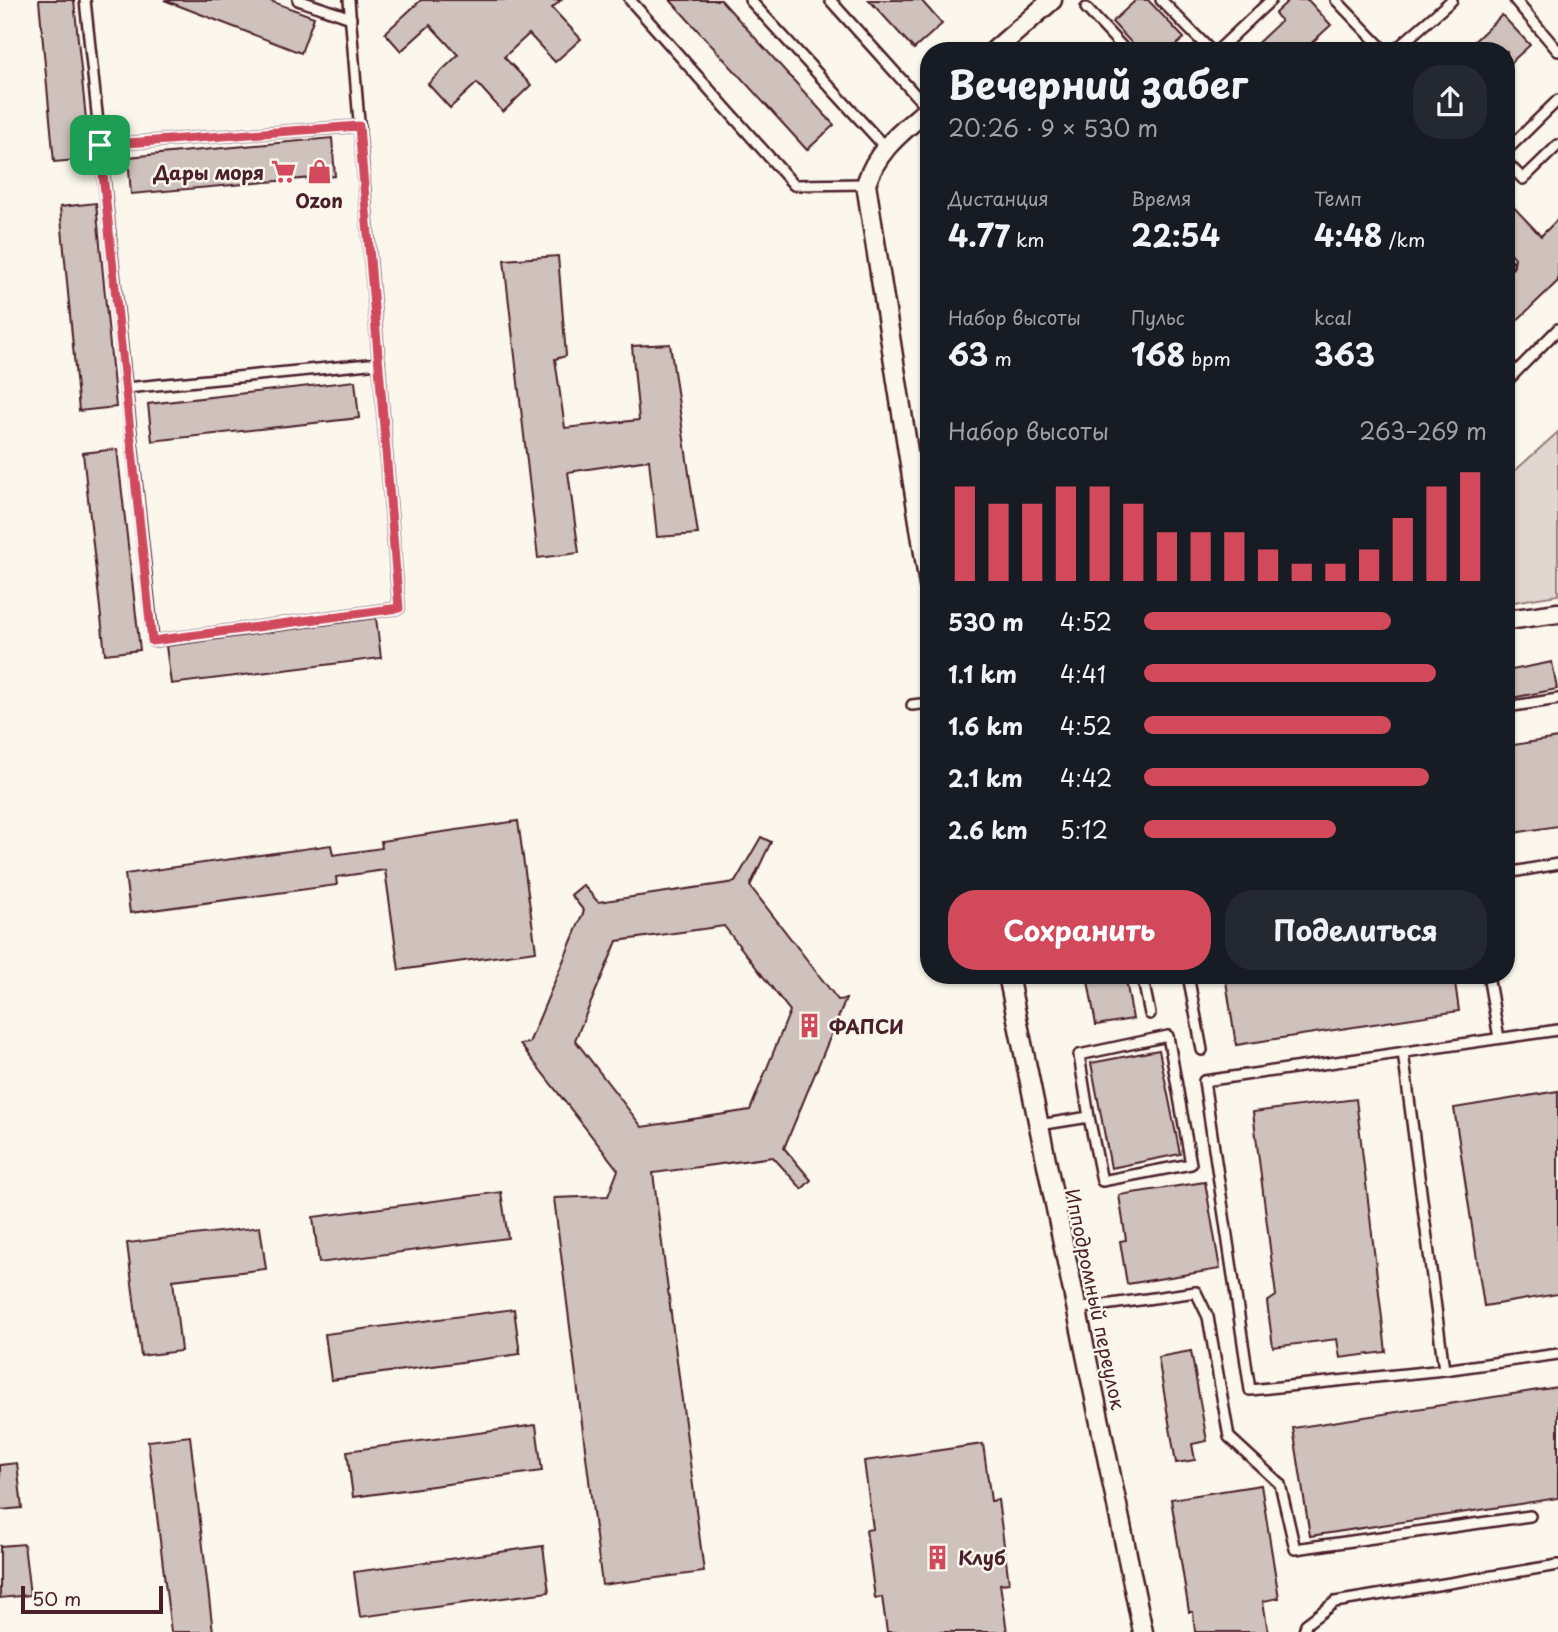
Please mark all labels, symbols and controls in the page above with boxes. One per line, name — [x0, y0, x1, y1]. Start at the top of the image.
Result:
text: Вечерний забег — [948, 55, 1248, 112]
button: share — [1413, 65, 1487, 139]
text: 20:26 · 9 × 530 m — [948, 110, 1158, 145]
pin — [70, 115, 130, 175]
icon: arrive — [81, 126, 119, 164]
place label: Дары моря — [153, 158, 264, 186]
supermarket icon: Дары моря — [270, 158, 298, 186]
shop icon: Ozon — [305, 158, 333, 186]
text: Дистанция — [948, 184, 1049, 212]
text: Время — [1131, 184, 1192, 212]
text: Темп — [1314, 184, 1362, 212]
place label: Ozon — [295, 186, 343, 214]
text: 4.77 — [948, 212, 1010, 257]
text: 22:54 — [1131, 212, 1220, 257]
text: 4:48 — [1314, 212, 1383, 257]
text: km — [1010, 225, 1045, 253]
text: /km — [1383, 225, 1425, 253]
text: Набор высоты — [948, 303, 1081, 331]
text: Пульс — [1131, 303, 1185, 331]
text: kcal — [1314, 303, 1352, 331]
text: 63 — [948, 331, 988, 376]
text: 168 — [1131, 331, 1185, 376]
text: 363 — [1314, 331, 1375, 376]
text: m — [988, 344, 1012, 372]
text: bpm — [1185, 344, 1231, 372]
text: Набор высоты — [948, 413, 1109, 448]
text: 263–269 m — [1359, 413, 1487, 448]
text: 530 m — [948, 604, 1024, 639]
text: 4:52 — [1060, 604, 1112, 639]
text: 1.1 km — [948, 656, 1017, 691]
text: 4:41 — [1060, 656, 1106, 691]
text: 1.6 km — [948, 708, 1023, 743]
text: 4:52 — [1060, 708, 1112, 743]
text: 2.1 km — [948, 760, 1023, 795]
text: 4:42 — [1060, 760, 1112, 795]
text: 2.6 km — [948, 812, 1028, 847]
text: 5:12 — [1060, 812, 1108, 847]
button: Сохранить — [948, 890, 1211, 970]
button: Поделиться — [1225, 890, 1487, 970]
building icon: ФАПСИ — [795, 1012, 823, 1040]
place label: ФАПСИ — [829, 1012, 904, 1040]
street label: Ипподромный переулок — [1059, 1186, 1133, 1413]
building icon: Клуб — [924, 1543, 952, 1571]
place label: Клуб — [958, 1543, 1006, 1571]
scale bar — [21, 1583, 163, 1615]
text: 50 m — [32, 1584, 81, 1612]

